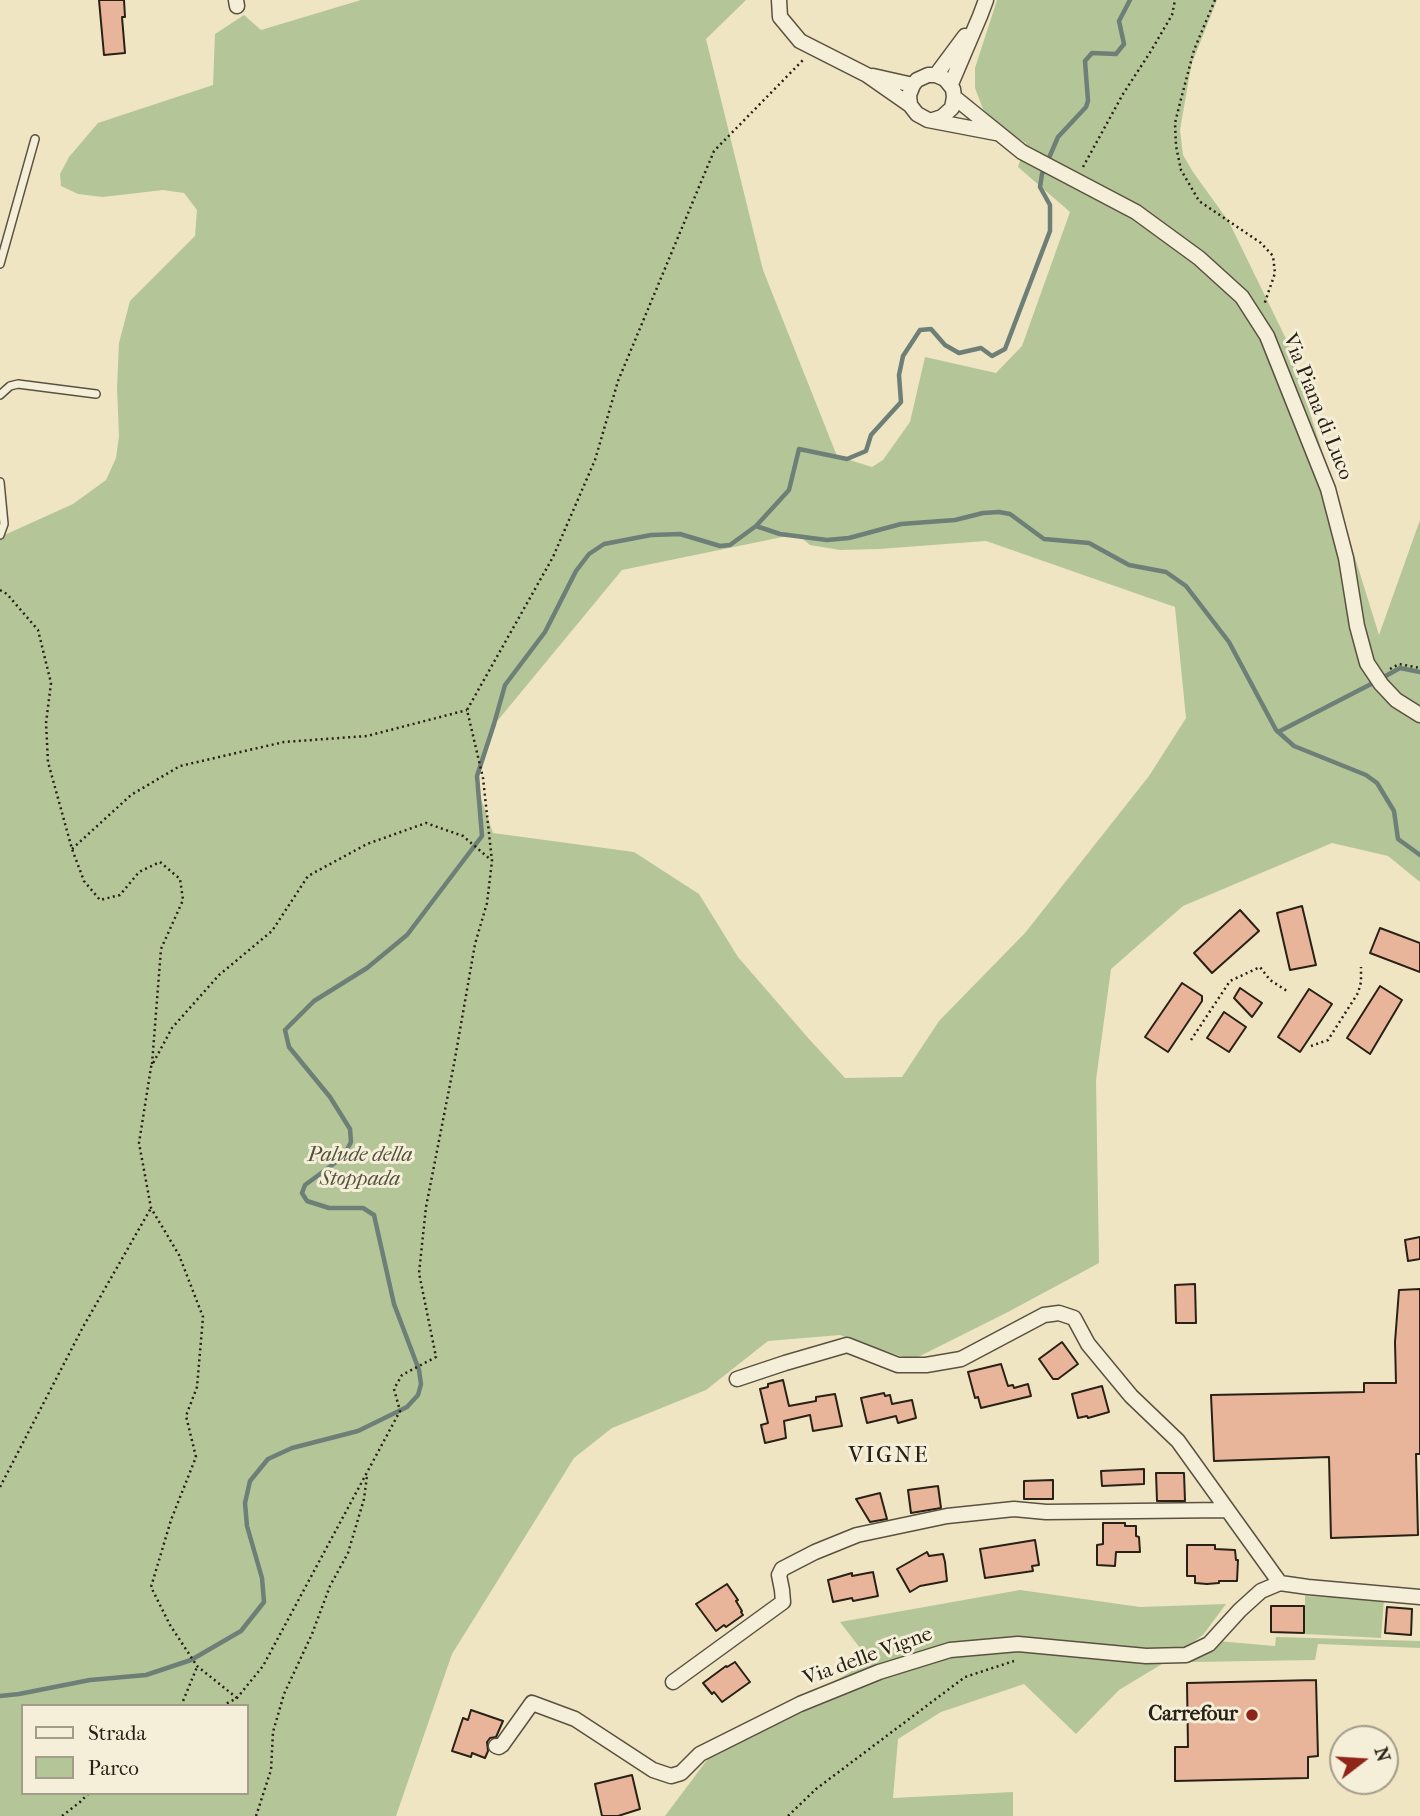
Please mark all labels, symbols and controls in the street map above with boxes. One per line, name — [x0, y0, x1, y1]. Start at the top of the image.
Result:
street label: Via Piana di Luco — [1276, 330, 1358, 484]
park label: Palude della Stoppada — [308, 1143, 412, 1193]
district label: VIGNE — [849, 1442, 929, 1470]
street label: Via delle Vigne — [800, 1622, 936, 1692]
place label: Carrefour — [1148, 1702, 1238, 1728]
legend — [21, 1704, 248, 1795]
marker: Carrefour — [1244, 1707, 1260, 1723]
text: Strada — [88, 1721, 146, 1745]
north arrow — [1329, 1725, 1399, 1795]
text: N — [1370, 1744, 1395, 1765]
text: Parco — [88, 1756, 139, 1780]

